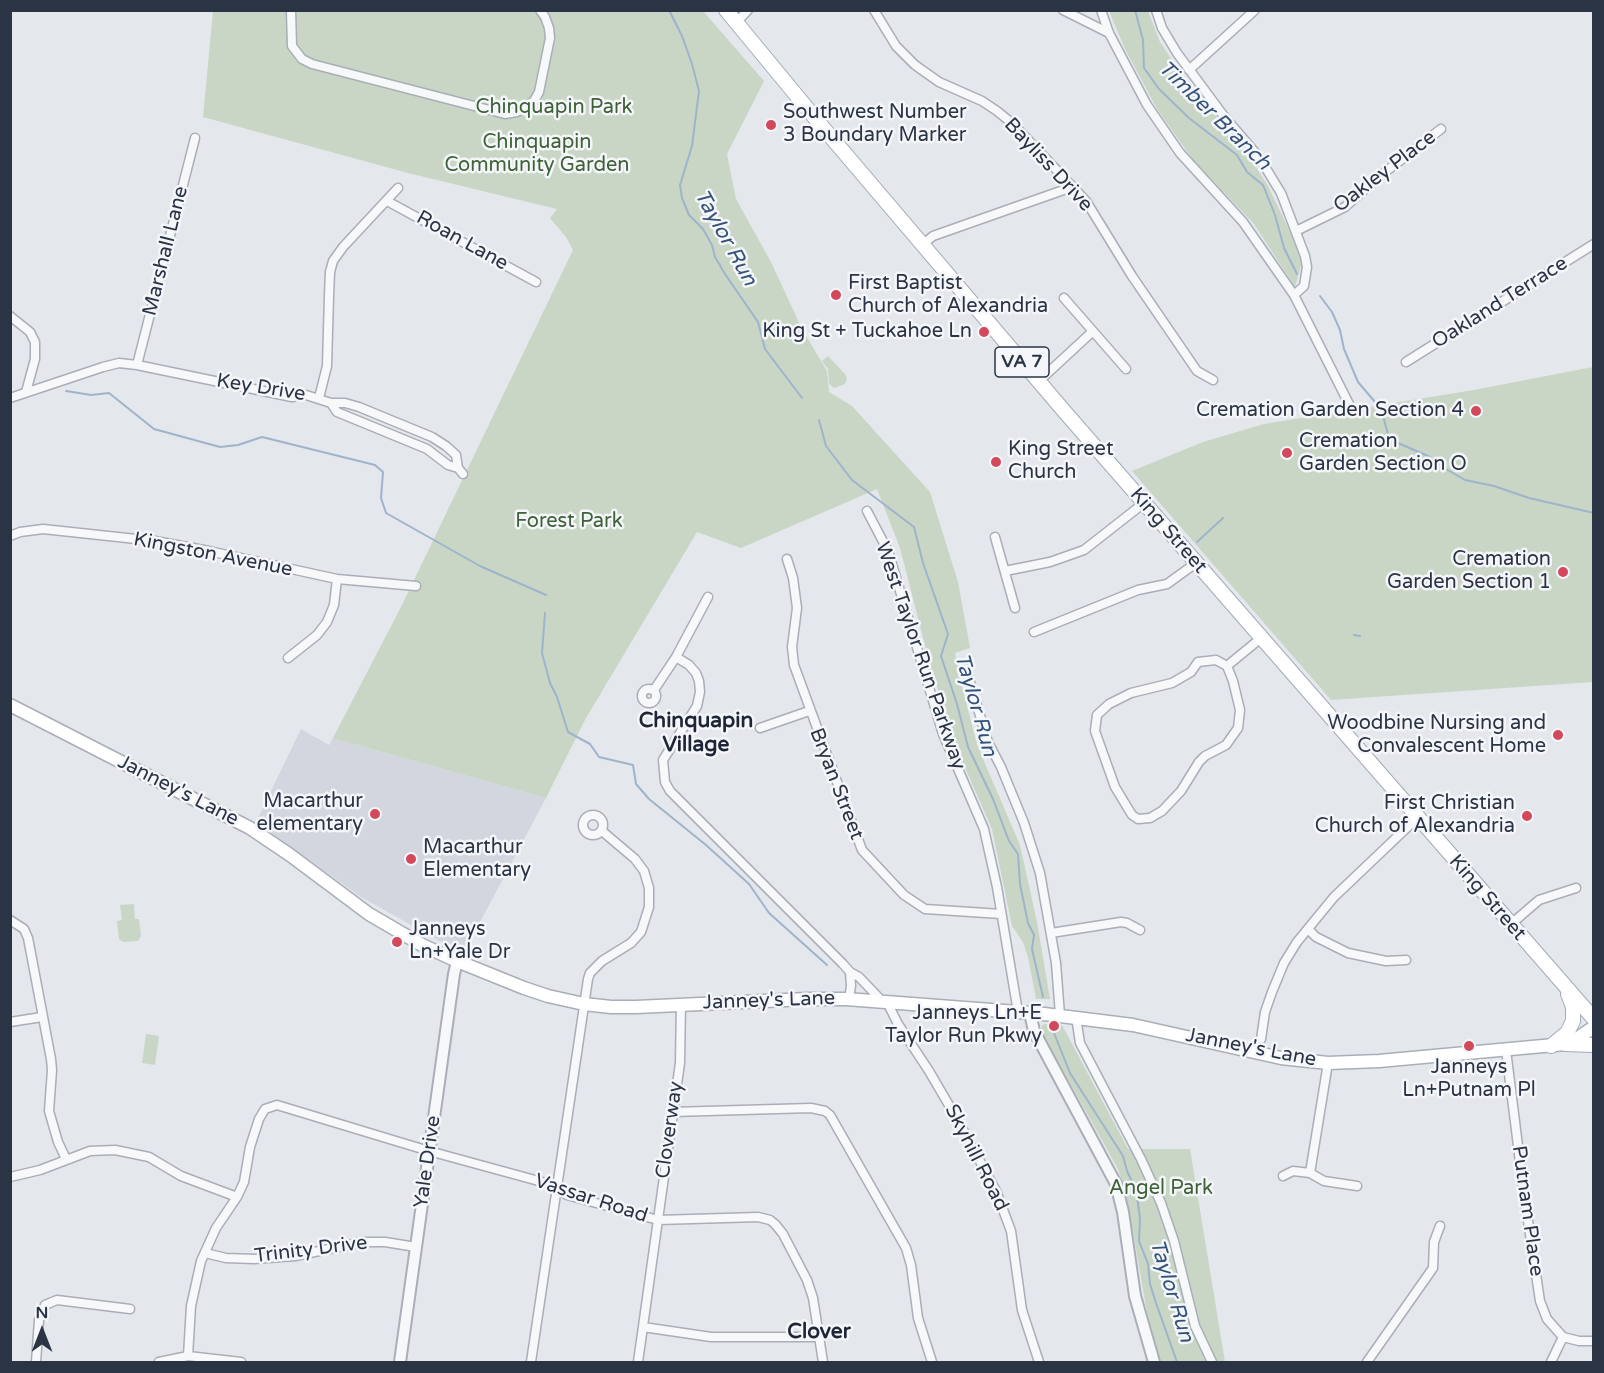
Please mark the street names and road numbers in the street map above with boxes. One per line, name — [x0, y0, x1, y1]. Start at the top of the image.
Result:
street label: Bayliss Drive — [999, 113, 1097, 217]
street label: Oakley Place — [1329, 126, 1441, 218]
street label: Marshall Lane — [138, 184, 194, 318]
street label: Roan Lane — [412, 206, 512, 276]
street label: Oakland Terrace — [1428, 252, 1572, 354]
road number: VA 7 — [995, 347, 1049, 377]
street label: Key Drive — [215, 369, 307, 407]
street label: King Street — [1124, 483, 1212, 579]
street label: Kingston Avenue — [132, 528, 294, 582]
street label: West Taylor Run Parkway — [870, 539, 970, 773]
street label: Bryan Street — [804, 725, 868, 843]
street label: Janney's Lane — [114, 750, 242, 832]
street label: King Street — [1443, 850, 1531, 946]
street label: Janney's Lane — [702, 987, 836, 1015]
street label: Janney's Lane — [1184, 1024, 1318, 1072]
street label: Cloverway — [651, 1080, 689, 1180]
street label: Skyhill Road — [939, 1101, 1013, 1215]
street label: Yale Drive — [410, 1114, 446, 1210]
street label: Putnam Place — [1506, 1144, 1548, 1278]
street label: Vassar Road — [531, 1169, 651, 1229]
street label: Trinity Drive — [253, 1231, 369, 1269]

